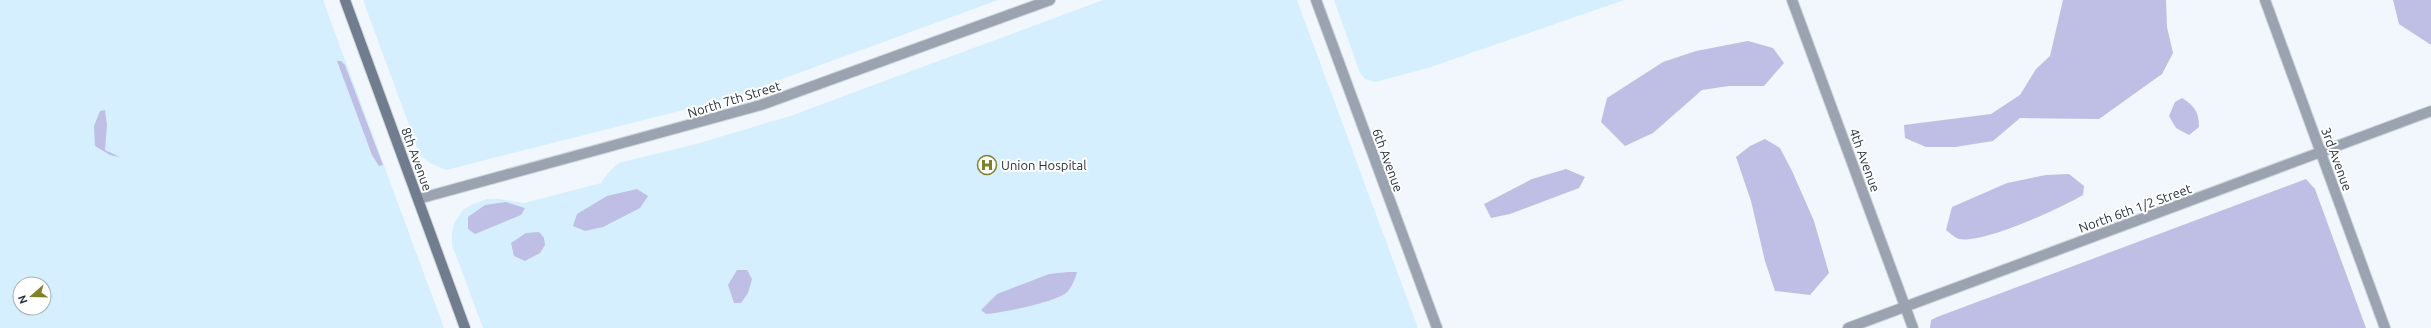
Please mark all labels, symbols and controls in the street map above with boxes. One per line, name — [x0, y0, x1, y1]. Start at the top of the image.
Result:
street label: North 7th Street — [686, 78, 782, 120]
street label: 8th Avenue — [399, 125, 435, 193]
street label: 3rd Avenue — [2319, 125, 2355, 193]
street label: 6th Avenue — [1370, 126, 1406, 194]
street label: 4th Avenue — [1847, 126, 1883, 194]
hospital icon: Union Hospital — [976, 154, 998, 176]
place label: Union Hospital — [1001, 158, 1087, 172]
street label: North 6th 1/2 Street — [2077, 181, 2193, 235]
north arrow — [12, 276, 52, 316]
text: N — [16, 294, 30, 305]

